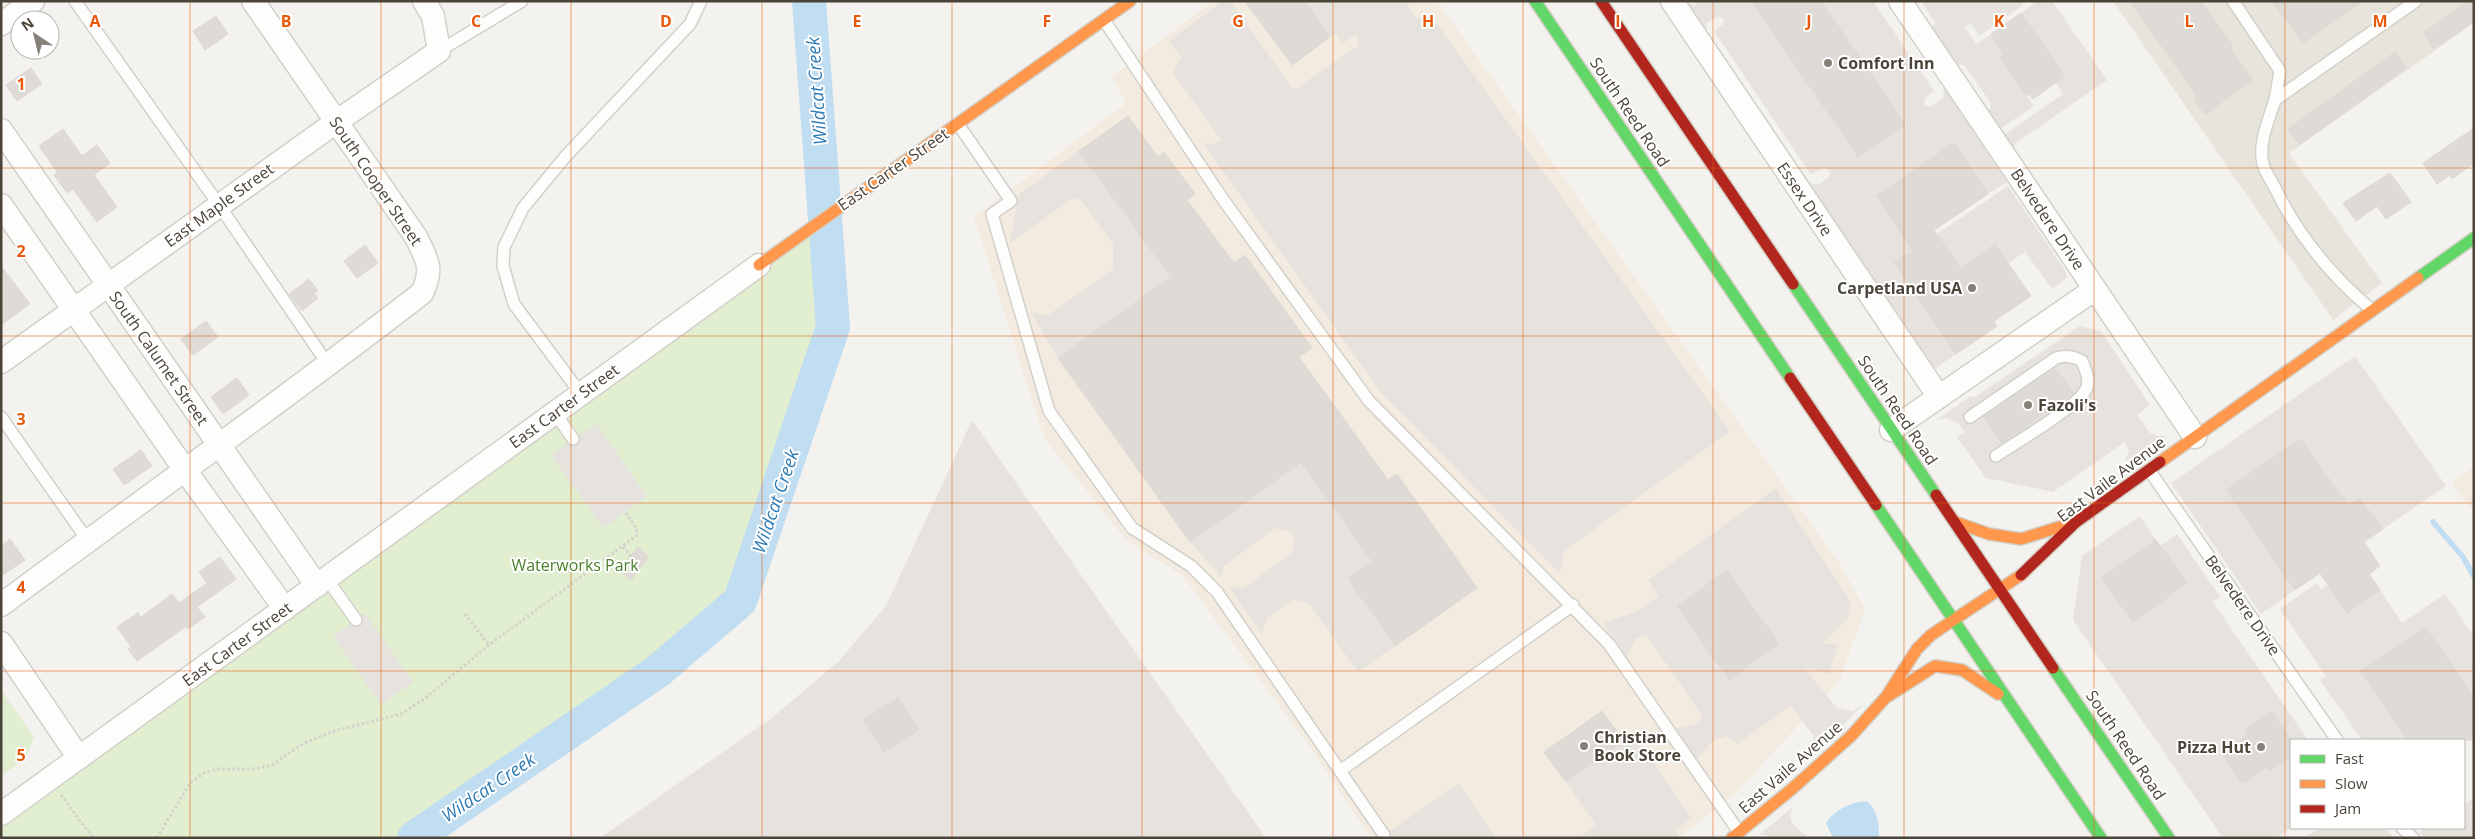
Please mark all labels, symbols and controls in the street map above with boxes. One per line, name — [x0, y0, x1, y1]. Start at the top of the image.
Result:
north arrow — [10, 10, 60, 60]
text: A — [89, 10, 101, 32]
text: B — [281, 10, 291, 32]
text: C — [471, 10, 481, 32]
text: D — [660, 10, 672, 32]
text: E — [853, 10, 862, 32]
text: F — [1043, 10, 1051, 32]
text: G — [1232, 10, 1244, 32]
text: H — [1422, 10, 1434, 32]
text: I — [1615, 10, 1621, 32]
text: J — [1804, 10, 1812, 32]
text: K — [1994, 10, 2005, 32]
text: L — [2184, 10, 2194, 32]
text: M — [2372, 10, 2388, 32]
text: N — [17, 13, 37, 35]
water label: Wildcat Creek — [800, 35, 832, 146]
place label: Comfort Inn — [1838, 52, 1935, 74]
street label: South Reed Road — [1585, 53, 1675, 171]
marker: Comfort Inn — [1822, 57, 1834, 69]
text: 1 — [16, 73, 26, 95]
street label: South Cooper Street — [325, 112, 428, 250]
street label: East Carter Street — [833, 122, 953, 216]
street label: East Maple Street — [160, 158, 278, 252]
street label: Essex Drive — [1772, 158, 1838, 240]
street label: Belvedere Drive — [2006, 164, 2090, 274]
text: 2 — [16, 240, 26, 262]
place label: Carpetland USA — [1837, 277, 1963, 299]
marker: Carpetland USA — [1966, 282, 1978, 294]
street label: South Calumet Street — [104, 287, 214, 430]
street label: South Reed Road — [1853, 351, 1943, 469]
street label: East Carter Street — [505, 358, 624, 453]
place label: Fazoli's — [2038, 394, 2096, 416]
marker: Fazoli's — [2022, 399, 2034, 411]
text: 3 — [16, 408, 26, 430]
street label: East Vaile Avenue — [2052, 431, 2170, 527]
water label: Wildcat Creek — [746, 445, 804, 556]
street label: Belvedere Drive — [2200, 550, 2286, 660]
park label: Waterworks Park — [511, 554, 639, 576]
text: 4 — [16, 576, 26, 598]
street label: East Carter Street — [178, 596, 297, 691]
street label: South Reed Road — [2081, 686, 2171, 804]
street label: East Vaile Avenue — [1733, 716, 1847, 818]
place label: Christian Book Store — [1594, 726, 1681, 766]
place label: Pizza Hut — [2177, 736, 2251, 758]
legend — [2290, 739, 2465, 829]
marker: Christian Book Store — [1578, 740, 1590, 752]
marker: Pizza Hut — [2255, 741, 2267, 753]
text: 5 — [16, 744, 26, 766]
water label: Wildcat Creek — [436, 746, 541, 827]
text: Fast — [2335, 748, 2364, 768]
text: Slow — [2335, 773, 2368, 793]
text: Jam — [2333, 798, 2361, 818]

